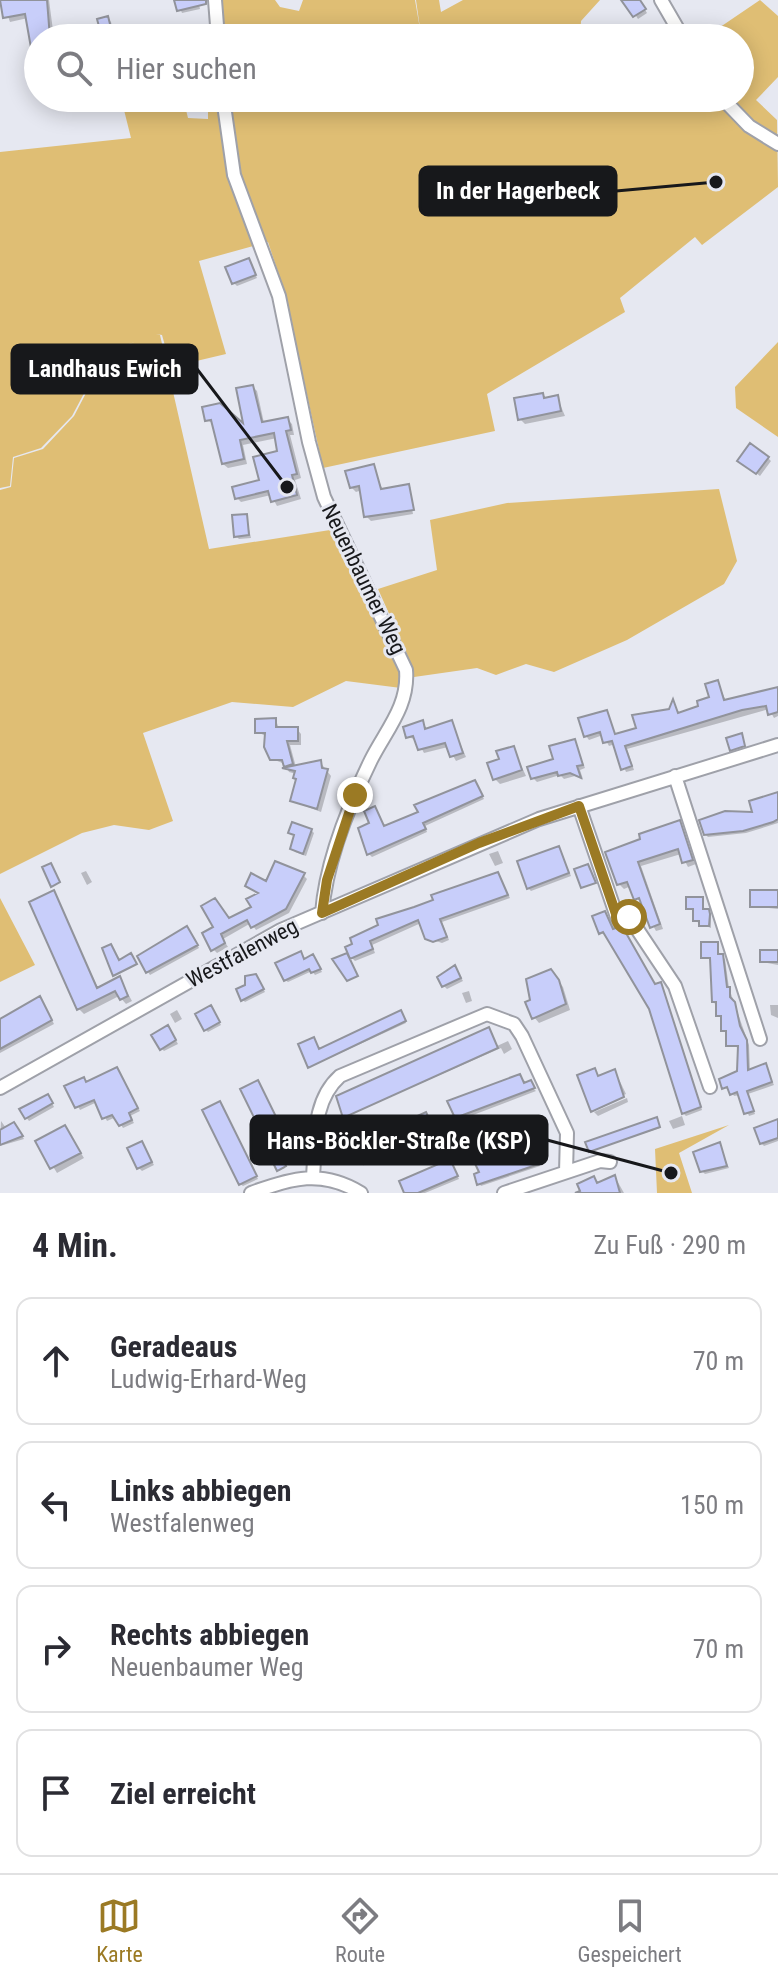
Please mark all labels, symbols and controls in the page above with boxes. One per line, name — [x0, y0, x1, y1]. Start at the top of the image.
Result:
search box — [24, 24, 754, 112]
icon: search — [52, 46, 96, 90]
text: Hier suchen — [116, 51, 257, 86]
callout: In der Hagerbeck — [420, 167, 616, 215]
text: In der Hagerbeck — [436, 177, 601, 205]
callout: Landhaus Ewich — [12, 345, 197, 393]
text: Landhaus Ewich — [28, 355, 182, 383]
street label: Neuenbaumer Weg — [317, 500, 411, 658]
route end — [337, 777, 373, 813]
route start — [611, 899, 647, 935]
street label: Westfalenweg — [182, 913, 302, 993]
callout: Hans-Böckler-Straße (KSP) — [251, 1116, 547, 1164]
text: Hans-Böckler-Straße (KSP) — [267, 1127, 531, 1155]
text: 4 Min. — [32, 1225, 118, 1265]
text: Zu Fuß · 290 m — [593, 1230, 746, 1260]
text: Geradeaus — [110, 1329, 237, 1364]
icon: ahead — [34, 1339, 78, 1383]
text: 70 m — [693, 1346, 744, 1376]
text: Ludwig-Erhard-Weg — [110, 1364, 307, 1394]
text: Links abbiegen — [110, 1473, 292, 1508]
icon: left — [34, 1483, 78, 1527]
text: 150 m — [680, 1490, 744, 1520]
text: Westfalenweg — [110, 1508, 255, 1538]
text: Rechts abbiegen — [110, 1617, 309, 1652]
icon: right — [34, 1627, 78, 1671]
text: 70 m — [693, 1634, 744, 1664]
text: Neuenbaumer Weg — [110, 1652, 304, 1682]
icon: arrive — [34, 1771, 78, 1815]
text: Ziel erreicht — [110, 1776, 256, 1811]
tab: Karte — [96, 1894, 143, 1967]
tab: Route — [335, 1894, 385, 1967]
tab: Gespeichert — [577, 1894, 682, 1967]

